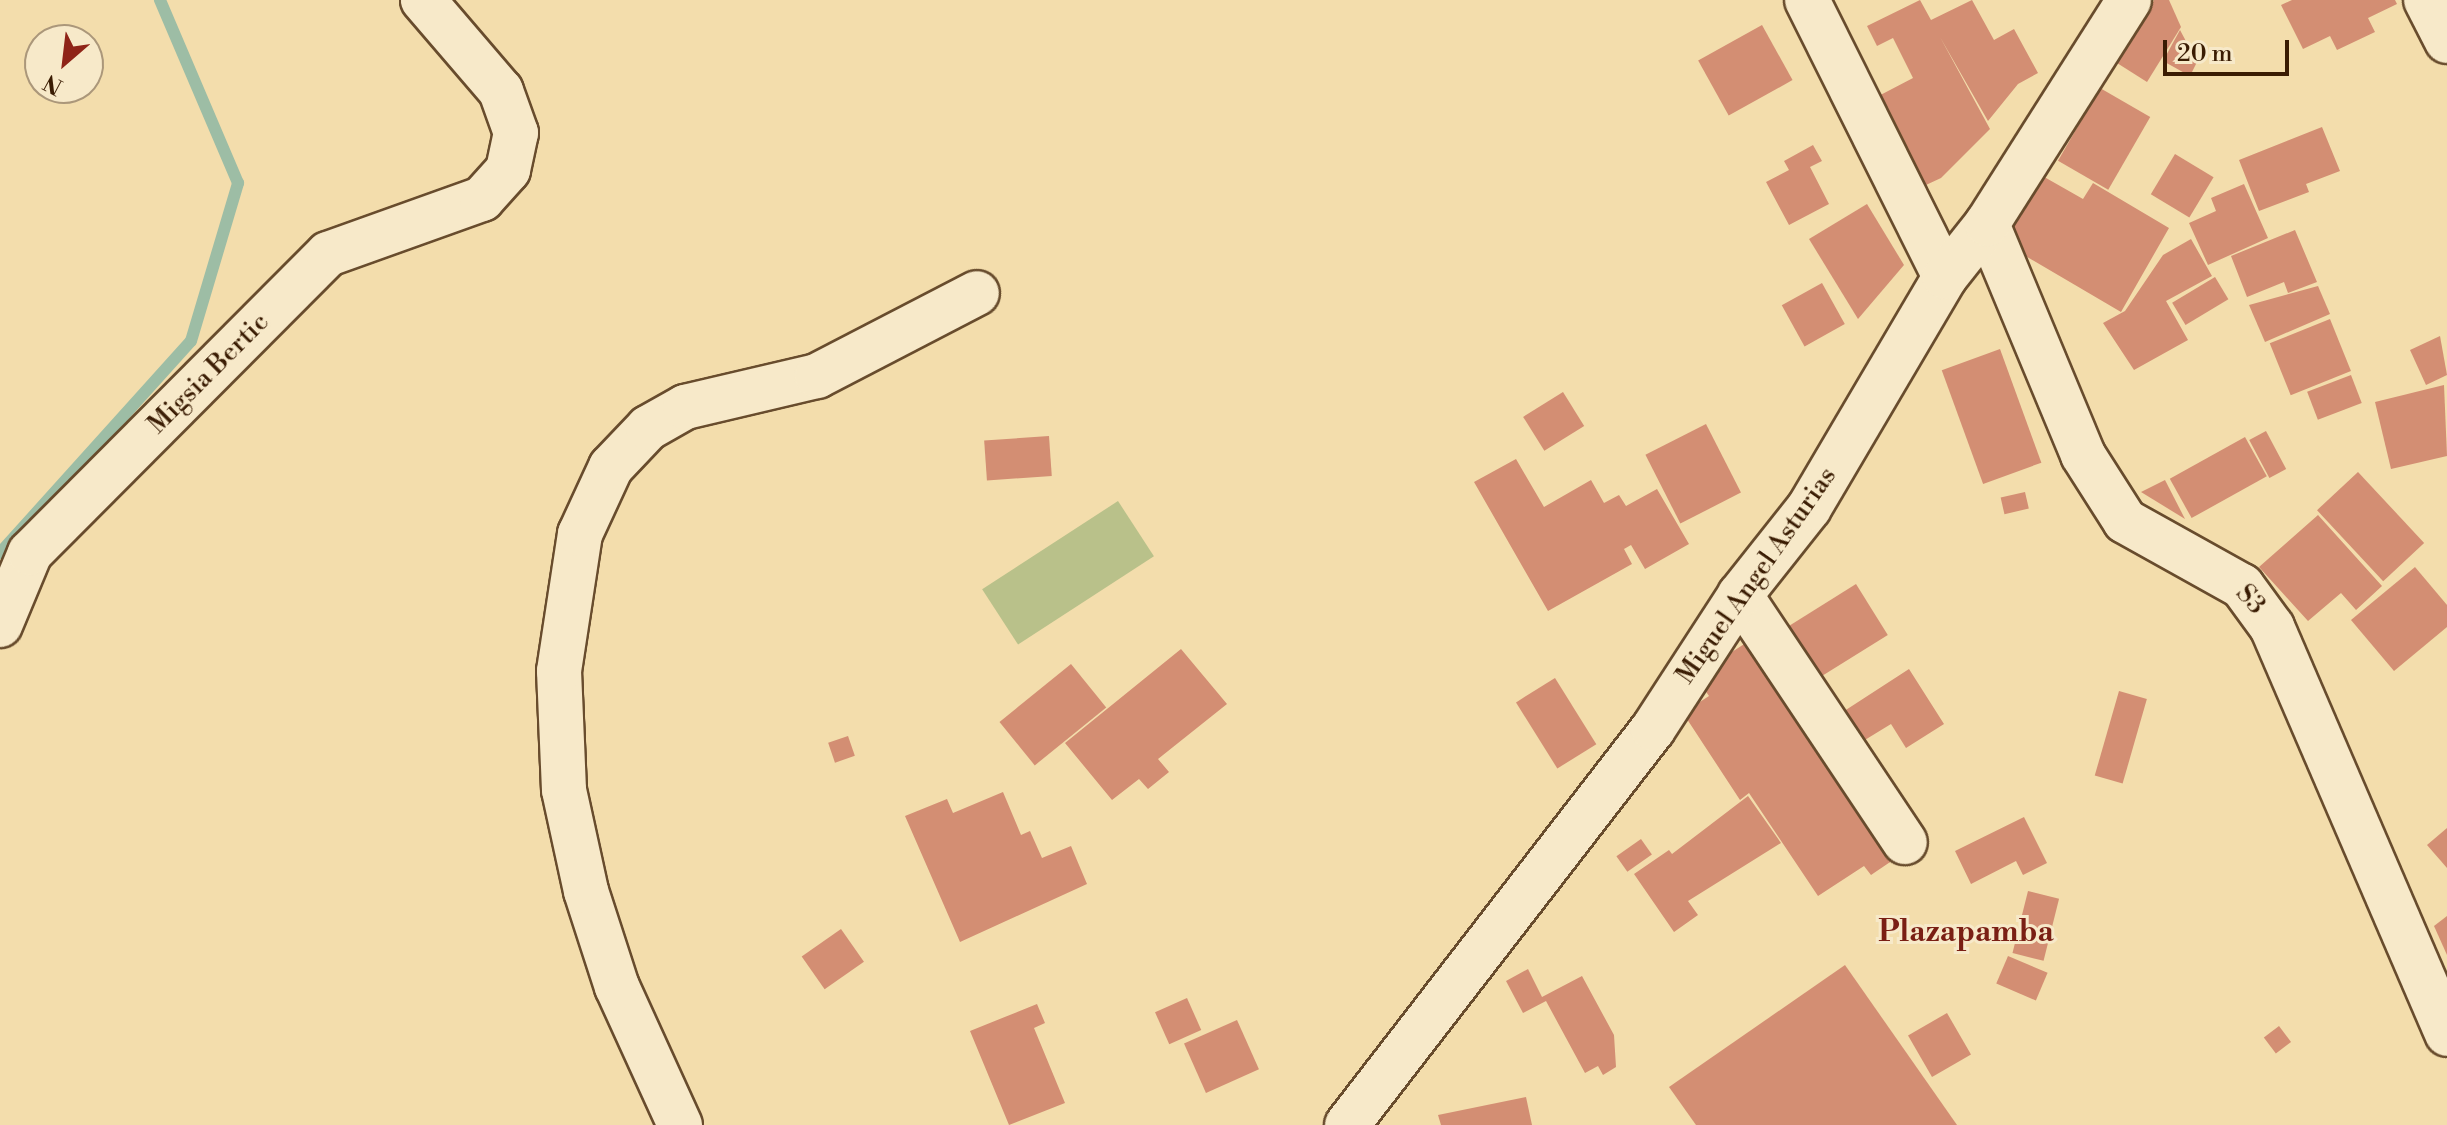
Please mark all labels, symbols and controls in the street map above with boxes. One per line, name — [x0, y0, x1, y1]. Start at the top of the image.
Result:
north arrow — [24, 24, 104, 104]
scale bar — [2167, 24, 2293, 74]
text: 20 m — [2177, 39, 2233, 69]
text: N — [39, 68, 67, 100]
street label: Migsia Bertic — [142, 307, 276, 441]
street label: Miguel Angel Asturias — [1671, 462, 1843, 690]
street label: S3 — [2229, 579, 2271, 621]
district label: Plazapamba — [1878, 914, 2054, 950]

